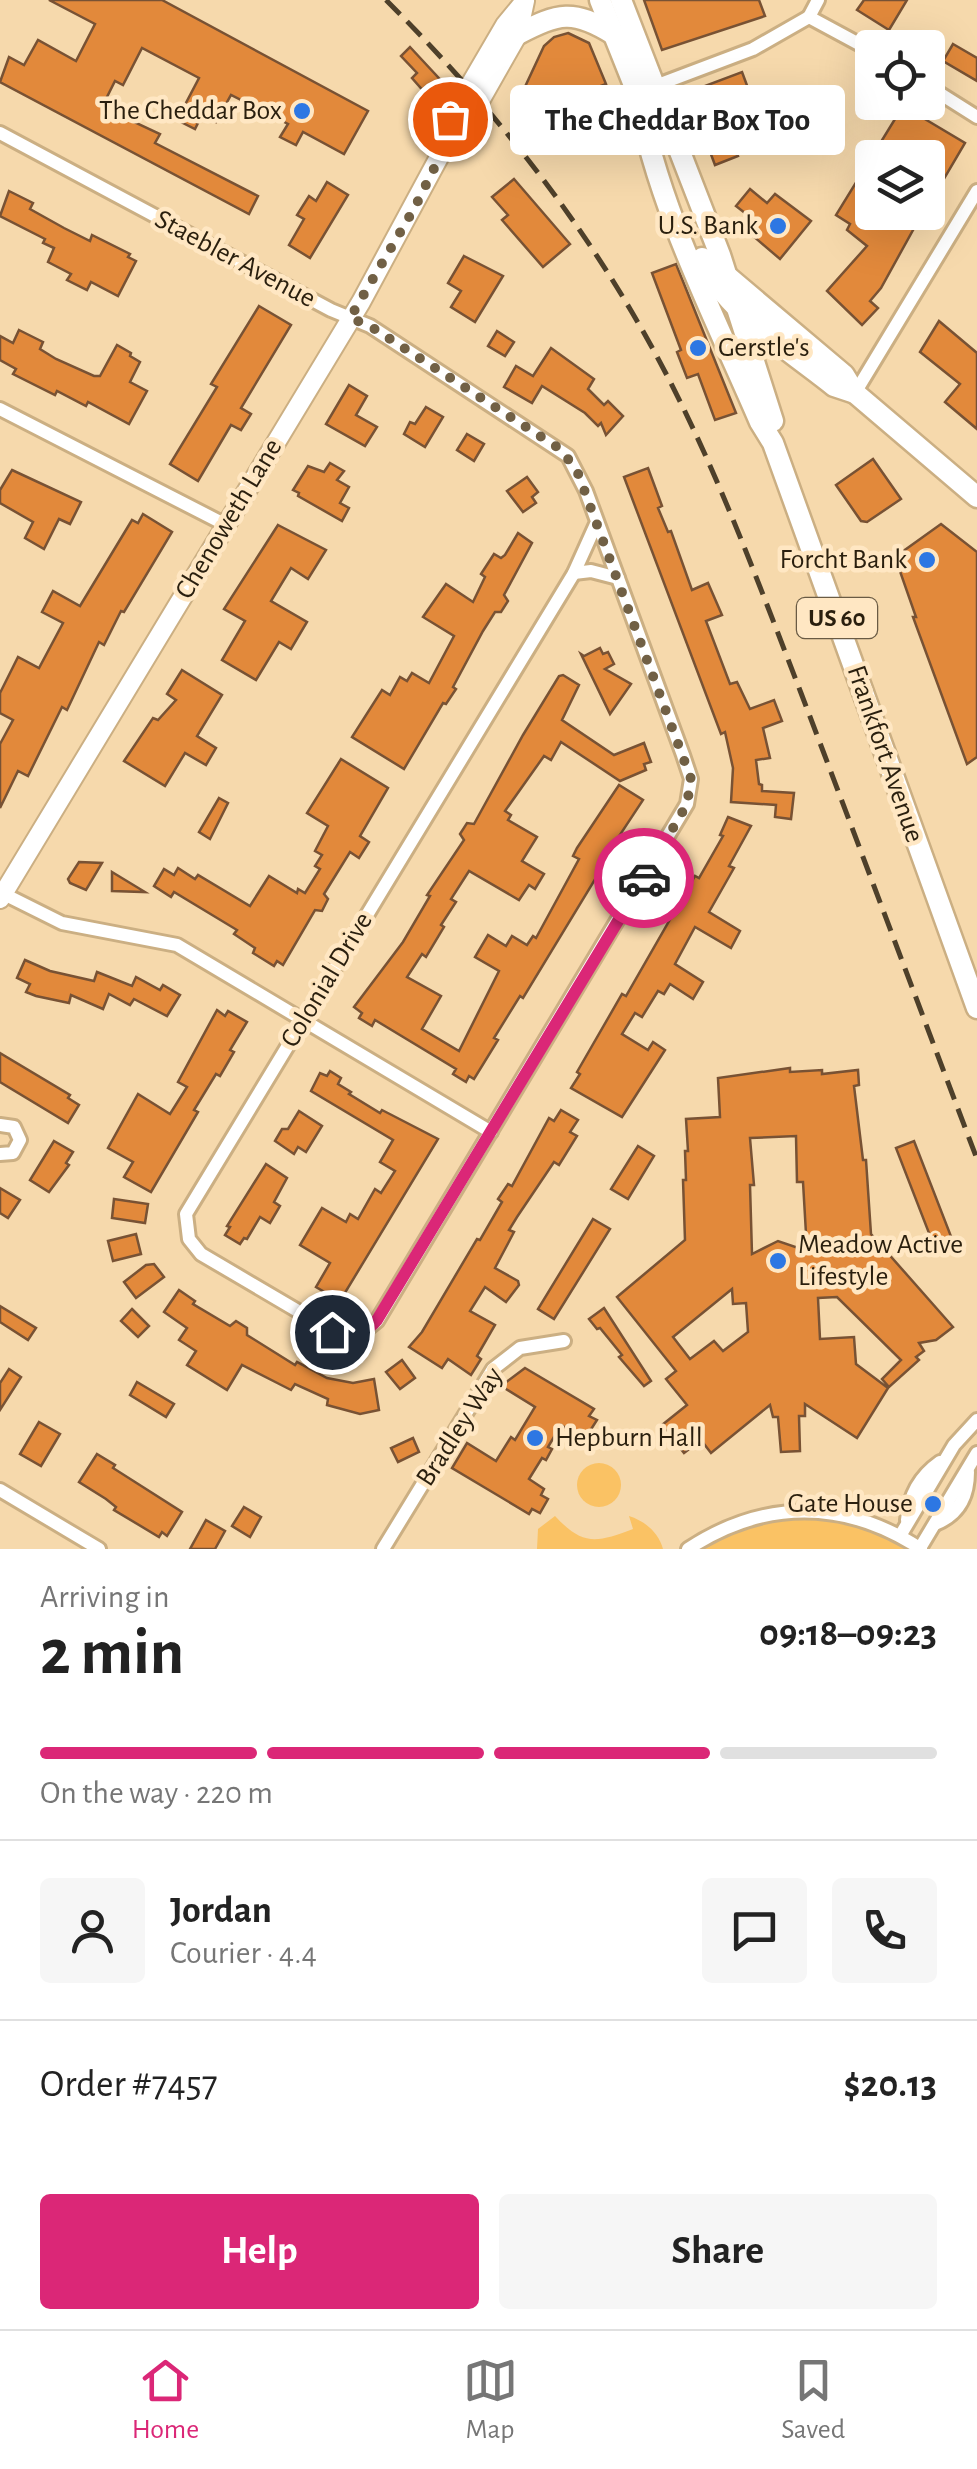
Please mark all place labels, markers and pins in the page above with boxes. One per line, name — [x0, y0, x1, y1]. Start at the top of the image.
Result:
pin — [408, 77, 493, 162]
callout: The Cheddar Box Too — [510, 84, 845, 154]
place label: The Cheddar Box — [99, 97, 282, 125]
marker: The Cheddar Box — [291, 100, 313, 122]
place label: U.S. Bank — [658, 212, 758, 240]
marker: U.S. Bank — [767, 215, 789, 237]
place label: Gerstle's — [718, 334, 810, 362]
marker: Gerstle's — [687, 337, 709, 359]
place label: Forcht Bank — [780, 546, 907, 574]
marker: Forcht Bank — [916, 549, 938, 571]
place label: Meadow Active Lifestyle — [798, 1231, 963, 1291]
marker: Meadow Active Lifestyle — [767, 1250, 789, 1272]
pin — [290, 1290, 375, 1375]
place label: Hepburn Hall — [555, 1424, 703, 1452]
marker: Hepburn Hall — [524, 1427, 546, 1449]
place label: Gate House — [788, 1490, 913, 1518]
marker: Gate House — [922, 1493, 944, 1515]

